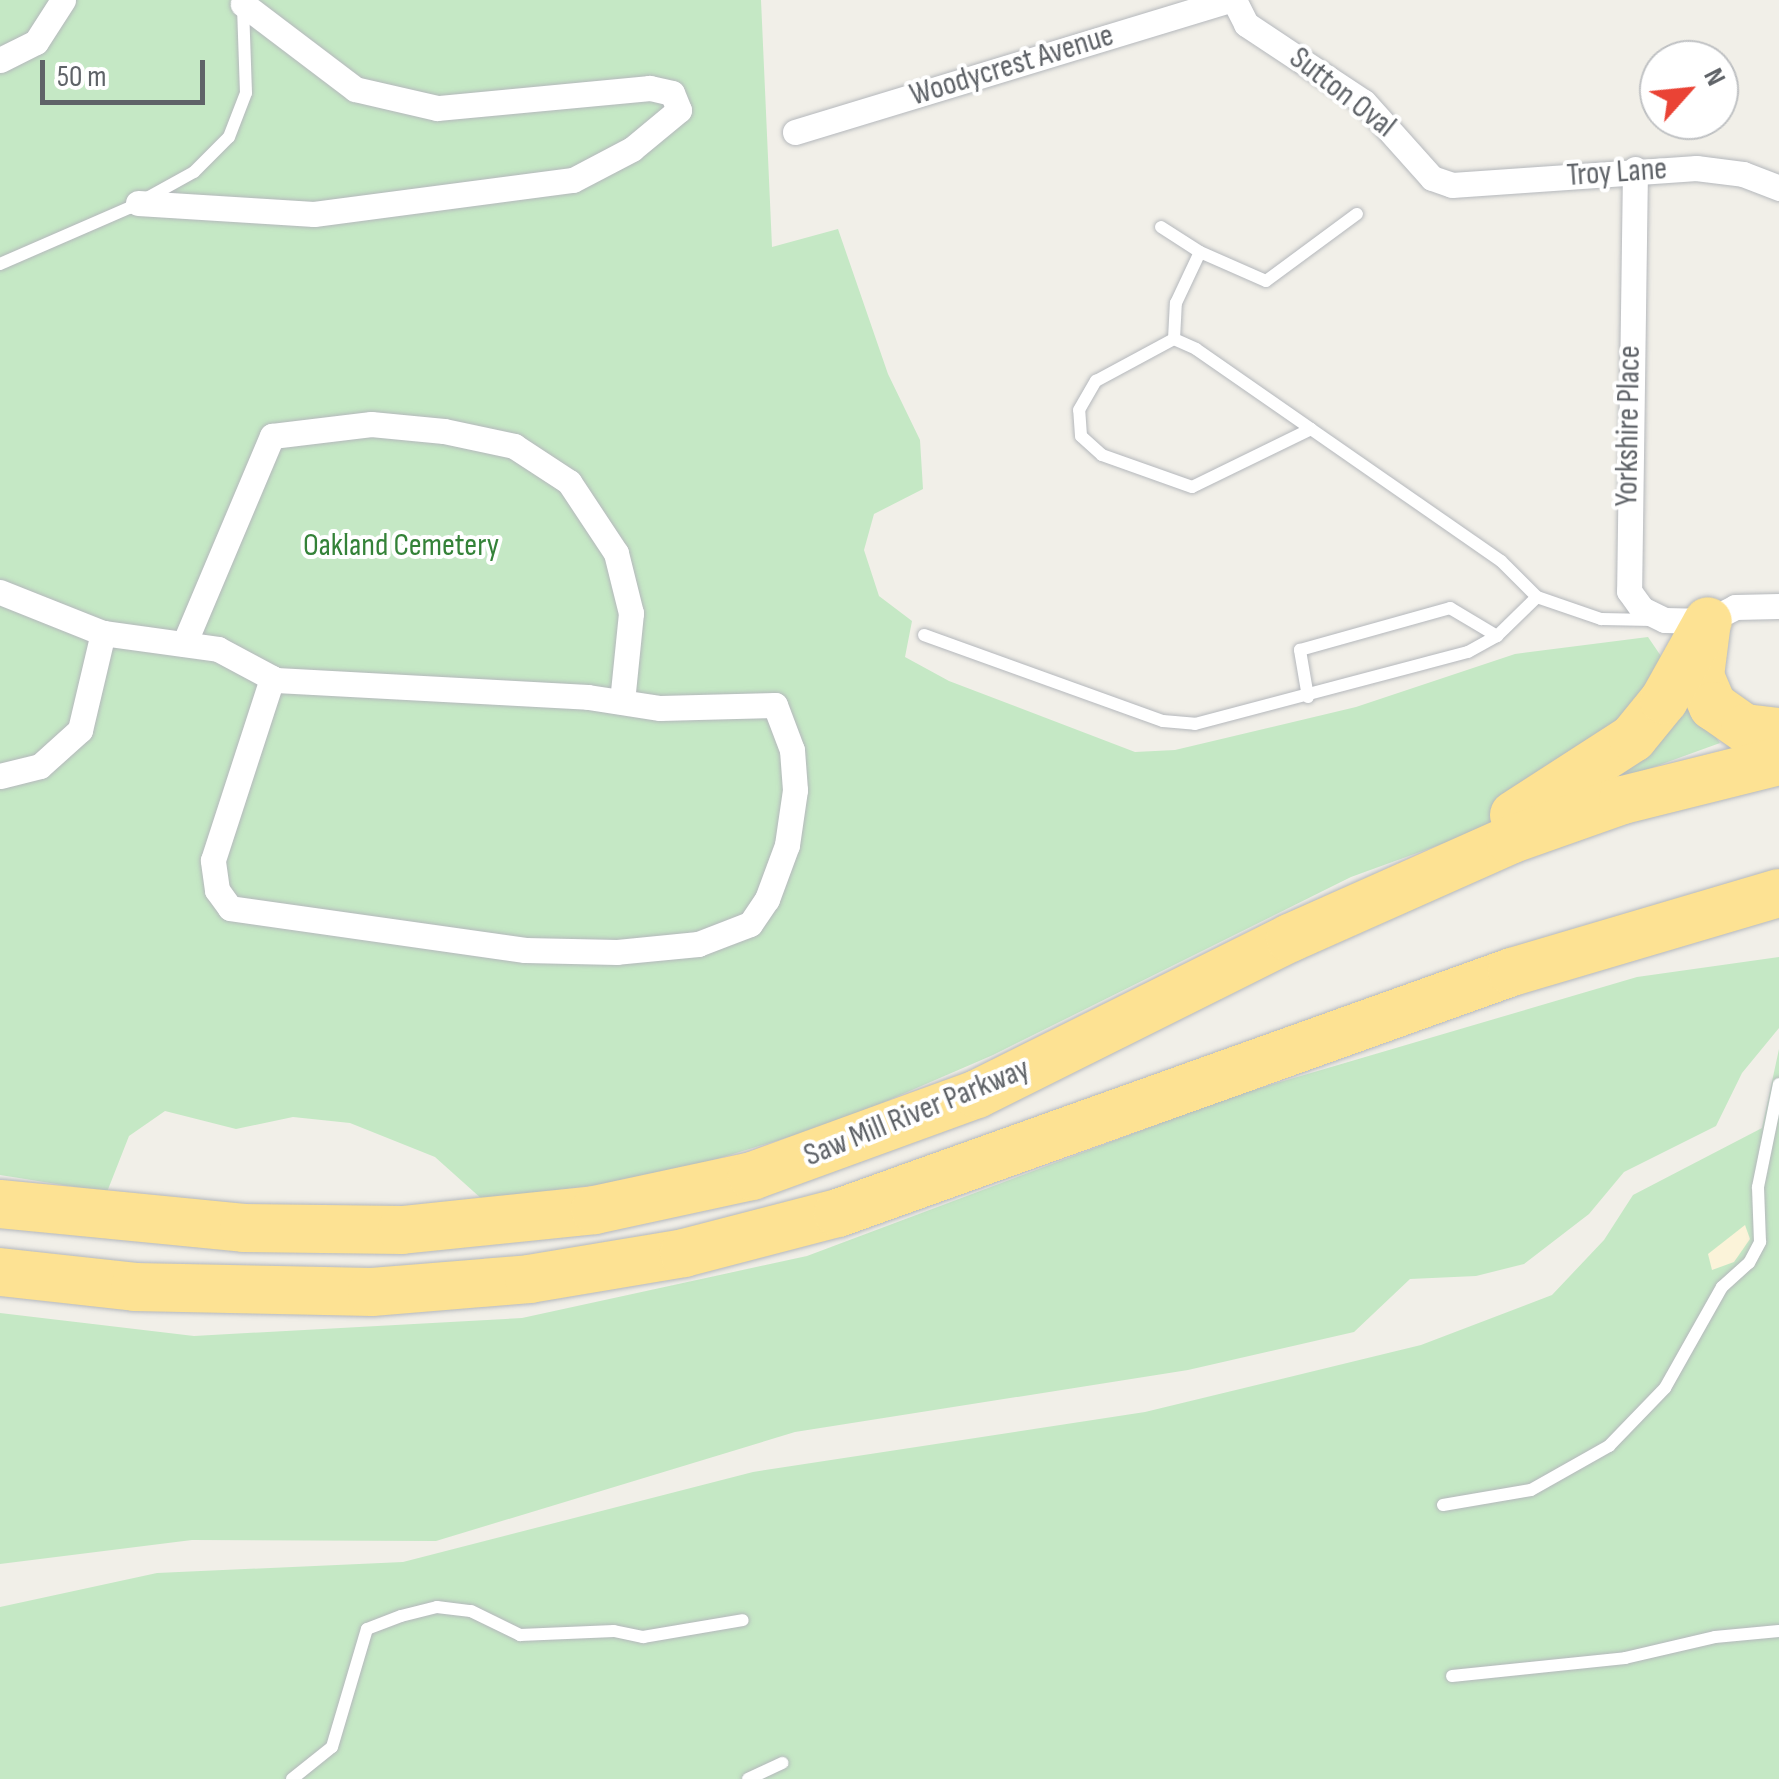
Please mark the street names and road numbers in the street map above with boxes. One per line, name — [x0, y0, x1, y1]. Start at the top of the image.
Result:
street label: Woodycrest Avenue — [906, 17, 1118, 115]
street label: Sutton Oval — [1281, 40, 1403, 146]
street label: Troy Lane — [1566, 150, 1668, 196]
street label: Yorkshire Place — [1608, 345, 1650, 507]
street label: Saw Mill River Parkway — [799, 1050, 1035, 1176]

